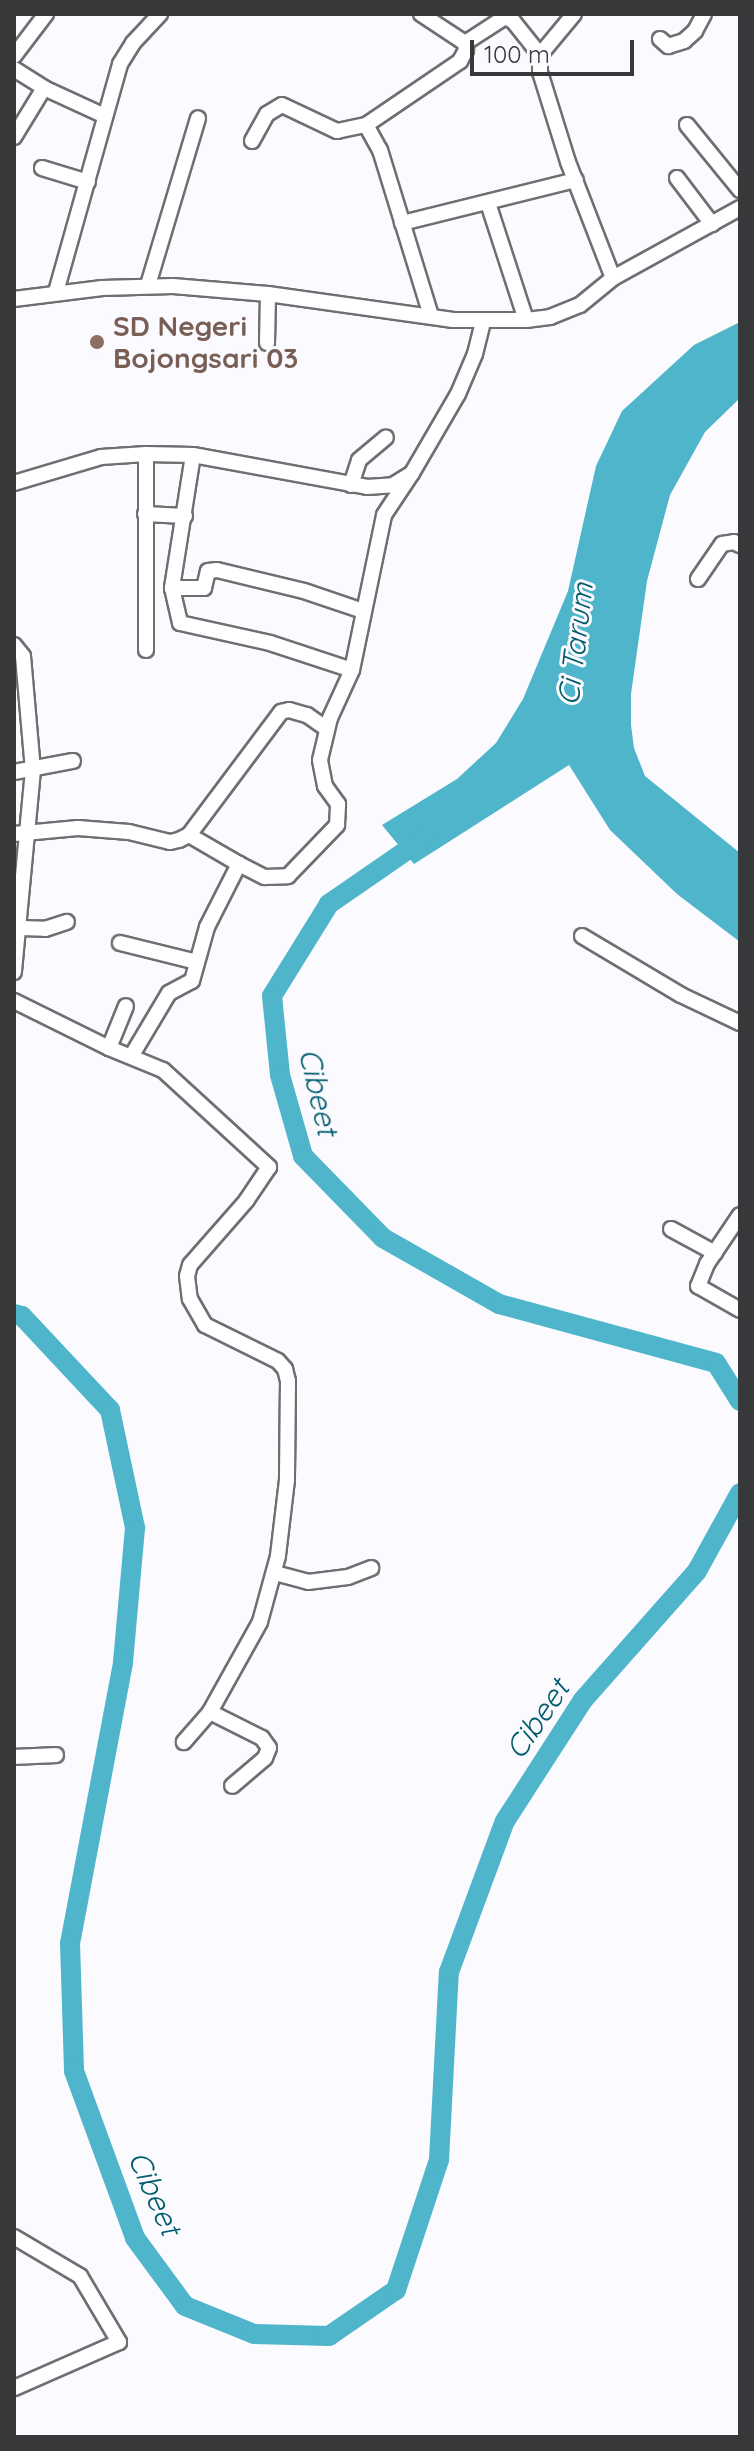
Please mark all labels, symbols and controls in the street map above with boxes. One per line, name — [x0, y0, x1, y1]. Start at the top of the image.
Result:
scale bar — [474, 24, 638, 74]
text: 100 m — [484, 39, 550, 69]
place label: SD Negeri Bojongsari 03 — [113, 309, 298, 375]
marker: SD Negeri Bojongsari 03 — [88, 333, 106, 351]
water label: Ci Tarum — [550, 581, 600, 707]
water label: Cibeet — [292, 1045, 346, 1139]
water label: Cibeet — [497, 1672, 577, 1766]
water label: Cibeet — [121, 2145, 189, 2241]

